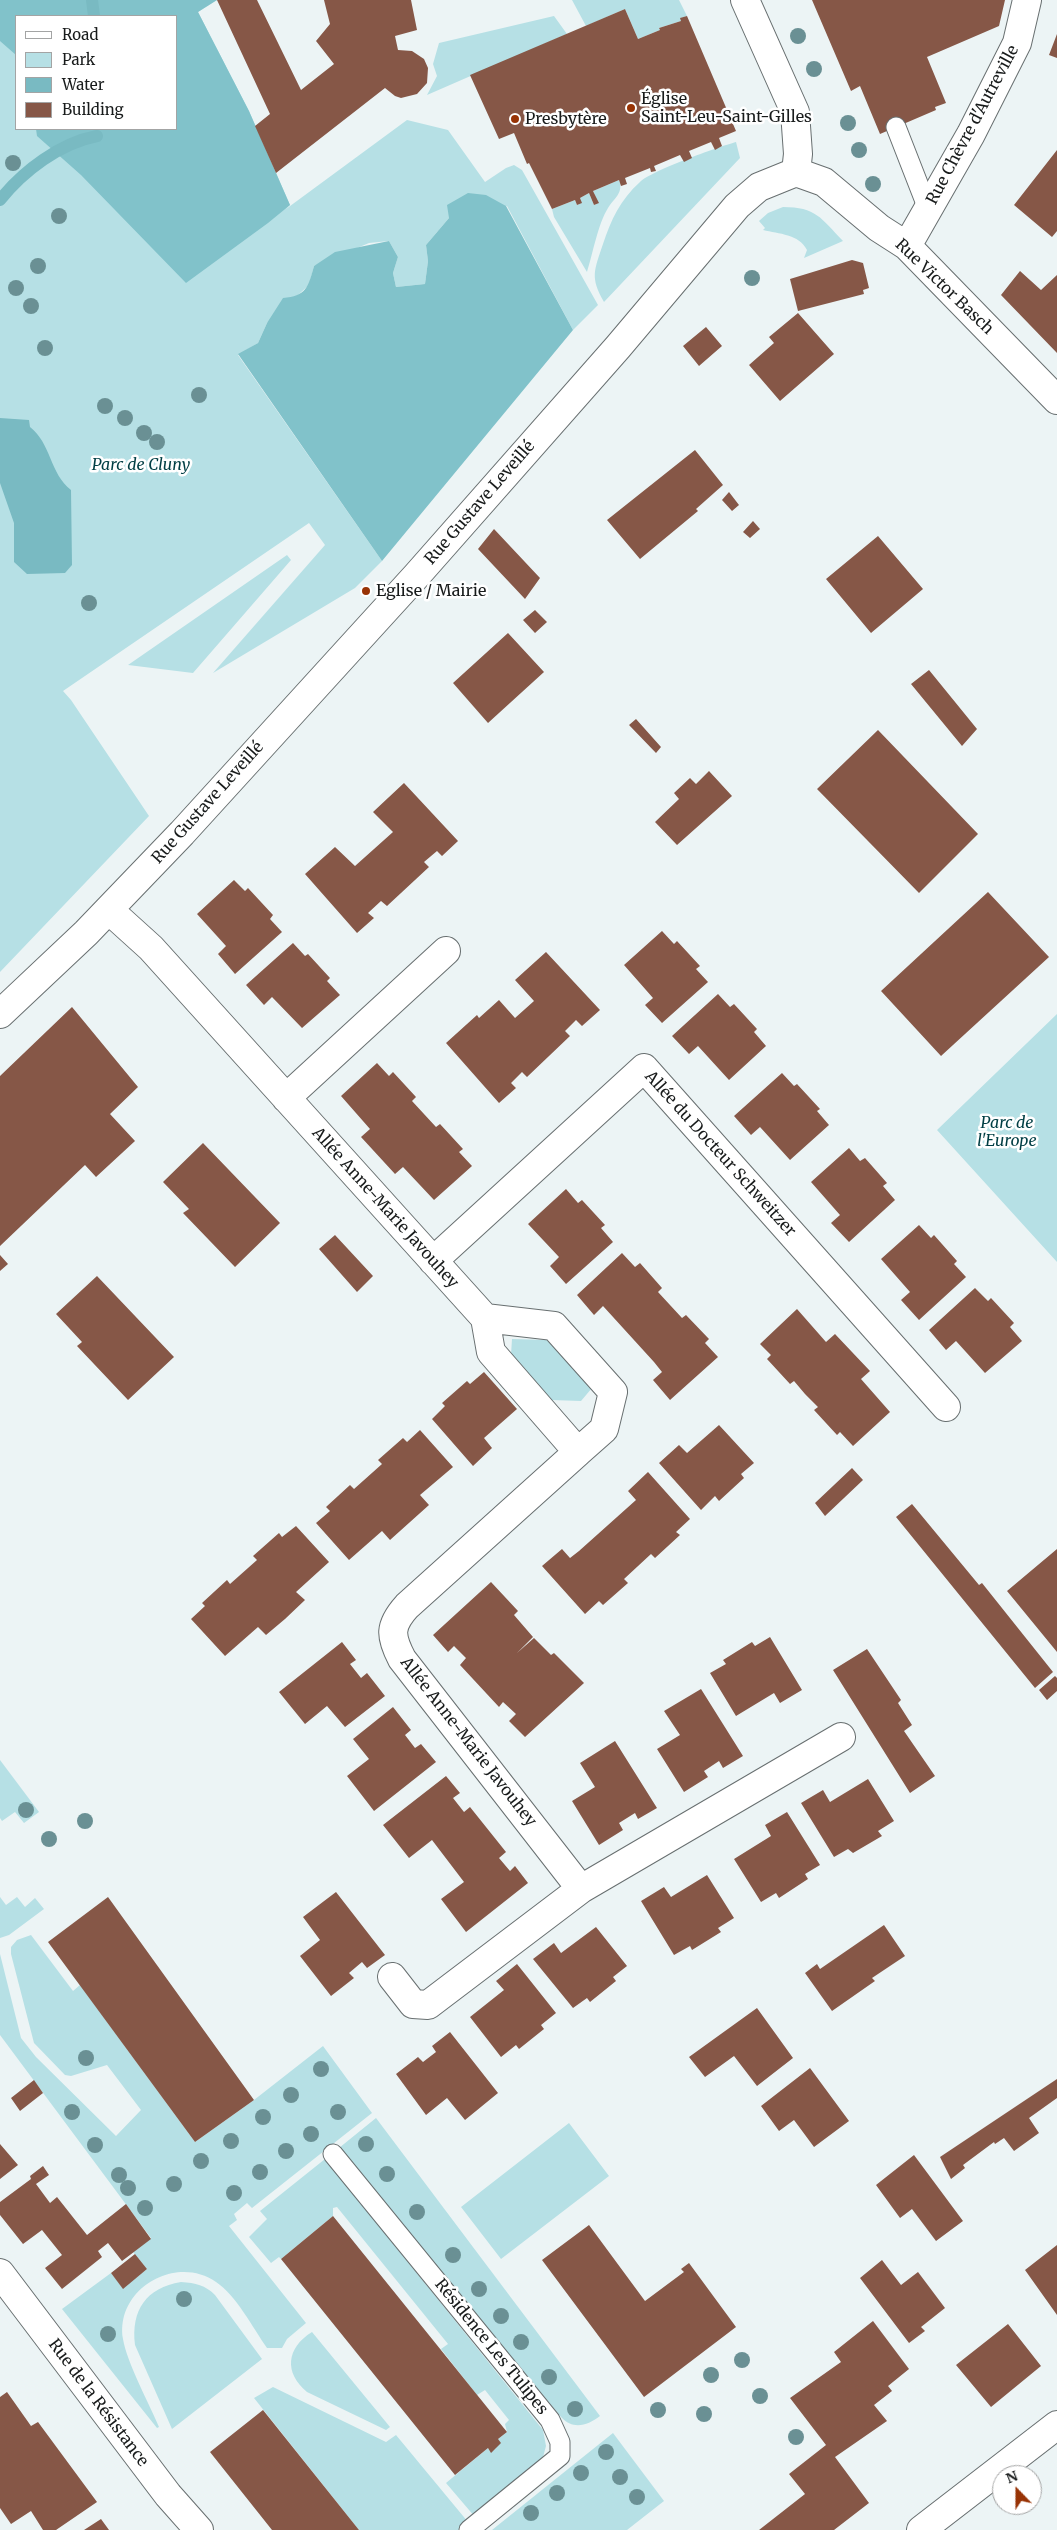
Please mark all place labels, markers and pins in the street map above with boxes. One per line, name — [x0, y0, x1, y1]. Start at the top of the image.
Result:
place label: Église Saint-Leu-Saint-Gilles — [641, 89, 812, 127]
marker: Église Saint-Leu-Saint-Gilles — [625, 102, 637, 114]
place label: Presbytère — [525, 109, 607, 129]
marker: Presbytère — [509, 113, 521, 125]
place label: Eglise / Mairie — [376, 581, 486, 601]
marker: Eglise / Mairie — [360, 585, 372, 597]

